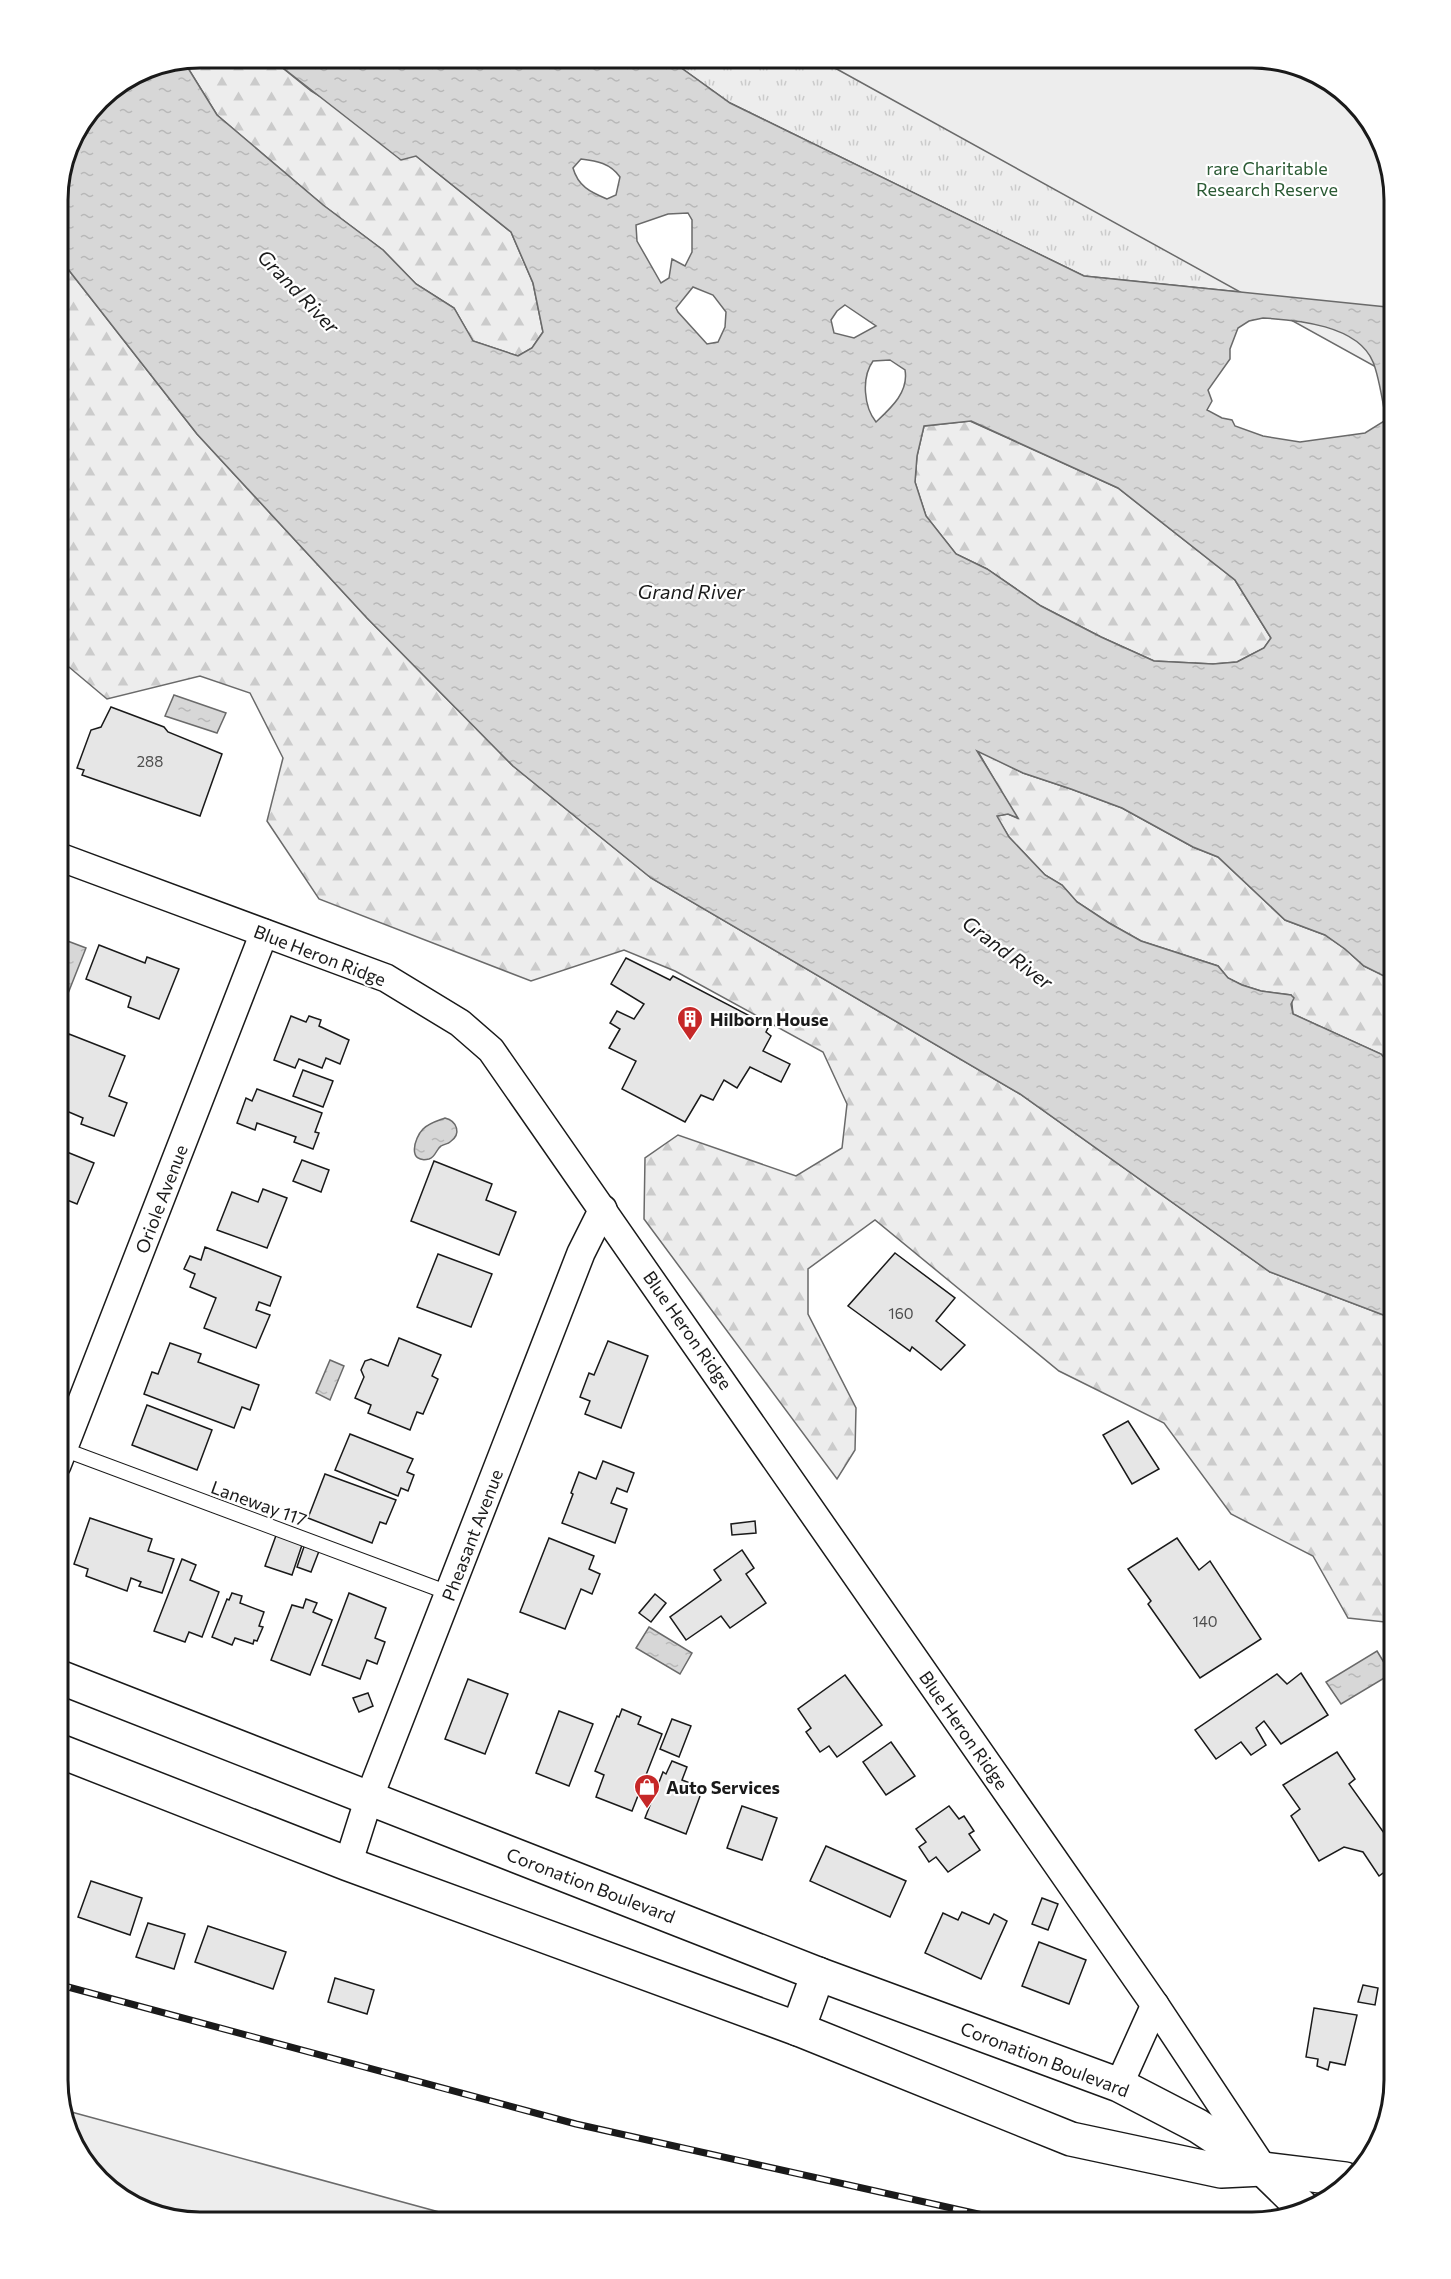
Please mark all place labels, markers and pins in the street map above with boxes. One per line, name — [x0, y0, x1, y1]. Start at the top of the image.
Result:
building icon: Hilborn House — [675, 1004, 705, 1042]
place label: Hilborn House — [710, 1008, 829, 1030]
shop icon: Auto Services — [632, 1772, 662, 1810]
place label: Auto Services — [666, 1776, 780, 1798]

